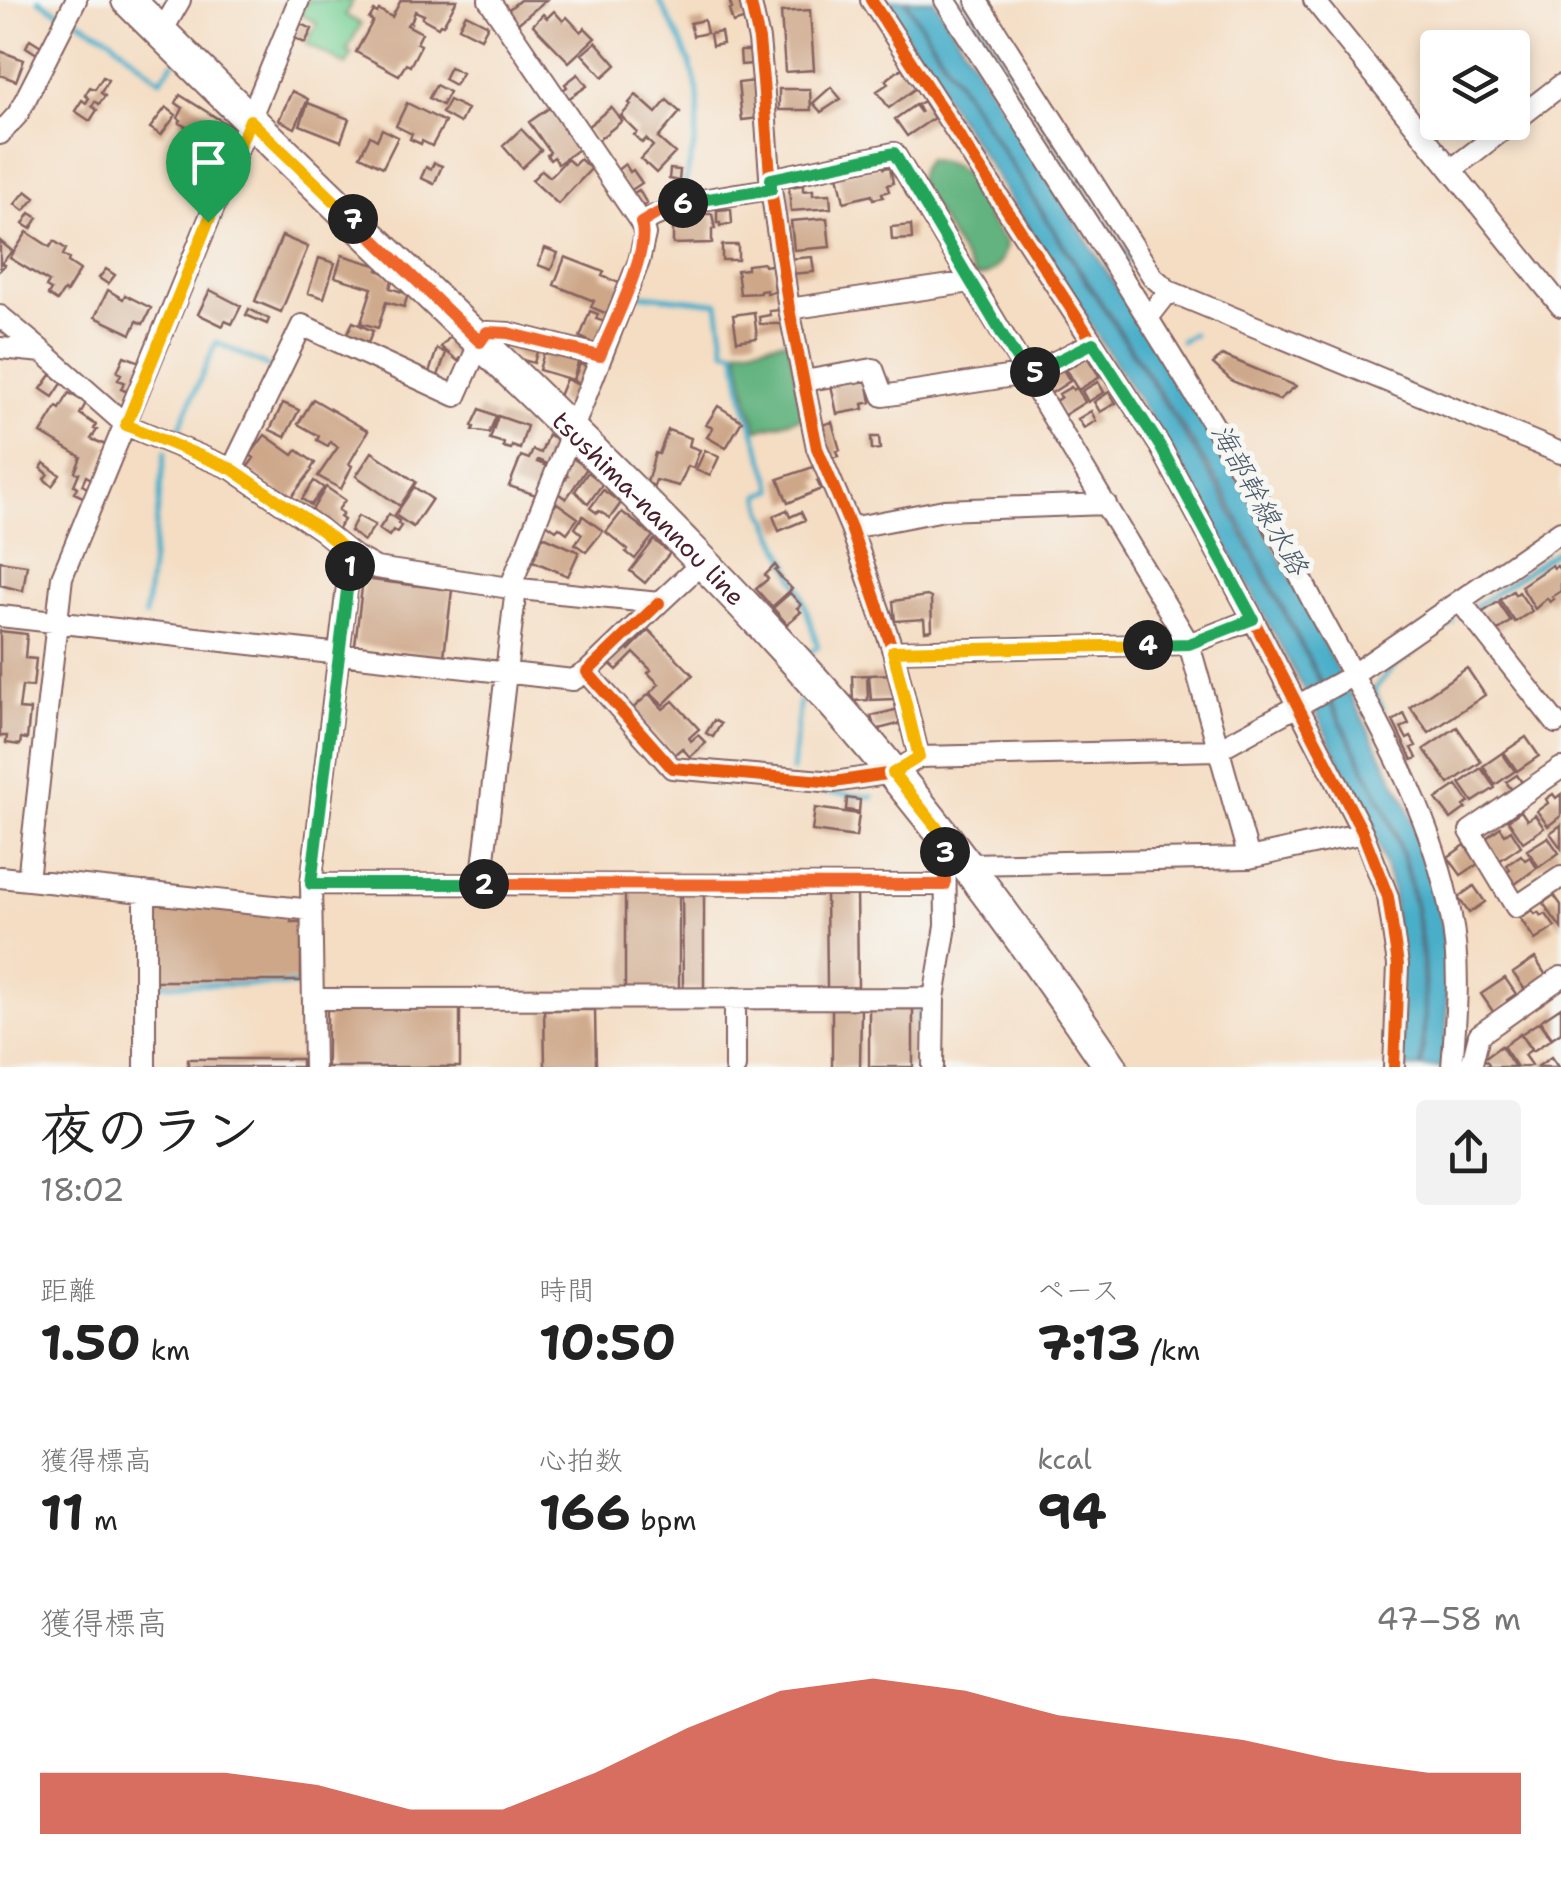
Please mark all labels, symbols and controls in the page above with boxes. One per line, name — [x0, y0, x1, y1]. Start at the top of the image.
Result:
map controls — [1420, 30, 1530, 140]
button: layers — [1420, 30, 1530, 140]
pin — [166, 120, 251, 223]
icon: arrive — [181, 135, 236, 190]
pin: 6 — [658, 178, 708, 228]
text: 6 — [673, 184, 693, 222]
pin: 7 — [328, 194, 378, 244]
text: 7 — [343, 200, 363, 238]
pin: 5 — [1010, 347, 1060, 397]
text: 5 — [1026, 353, 1044, 391]
street label: tsushima-nannou line — [545, 404, 753, 613]
water label: 海部幹線水路 — [1203, 416, 1318, 583]
pin: 1 — [325, 541, 375, 591]
text: 1 — [344, 547, 356, 585]
pin: 4 — [1123, 620, 1173, 670]
text: 4 — [1138, 626, 1158, 664]
pin: 3 — [920, 827, 970, 877]
text: 3 — [935, 833, 955, 871]
pin: 2 — [459, 859, 509, 909]
text: 2 — [474, 865, 494, 903]
text: 夜のラン — [40, 1093, 260, 1167]
button: share — [1416, 1100, 1521, 1205]
text: 18:02 — [40, 1168, 125, 1211]
text: 距離 — [40, 1271, 96, 1309]
text: 時間 — [539, 1271, 595, 1309]
text: ペース — [1037, 1271, 1120, 1309]
text: 1.50 — [40, 1309, 141, 1376]
text: 10:50 — [539, 1309, 676, 1376]
text: 7:13 — [1037, 1309, 1141, 1376]
text: km — [141, 1331, 190, 1369]
text: /km — [1141, 1331, 1200, 1369]
text: kcal — [1037, 1440, 1092, 1478]
text: 獲得標高 — [40, 1441, 152, 1479]
text: 心拍数 — [539, 1441, 623, 1479]
text: 94 — [1037, 1478, 1107, 1545]
text: 11 — [40, 1479, 84, 1546]
text: 166 — [539, 1479, 631, 1546]
text: m — [84, 1501, 118, 1539]
text: bpm — [631, 1501, 697, 1539]
text: 47–58 m — [1376, 1597, 1521, 1640]
text: 獲得標高 — [40, 1601, 168, 1644]

